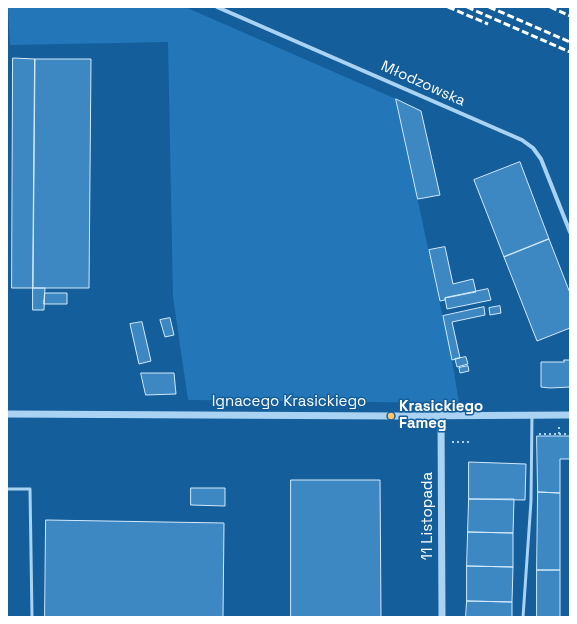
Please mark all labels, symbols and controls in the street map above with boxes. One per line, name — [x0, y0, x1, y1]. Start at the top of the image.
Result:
street label: Młodzowska — [378, 57, 468, 111]
street label: Ignacego Krasickiego — [212, 393, 366, 411]
place label: Krasickiego Fameg — [399, 398, 483, 433]
marker: Krasickiego Fameg — [386, 411, 396, 421]
street label: 11 Listopada — [419, 472, 437, 560]

